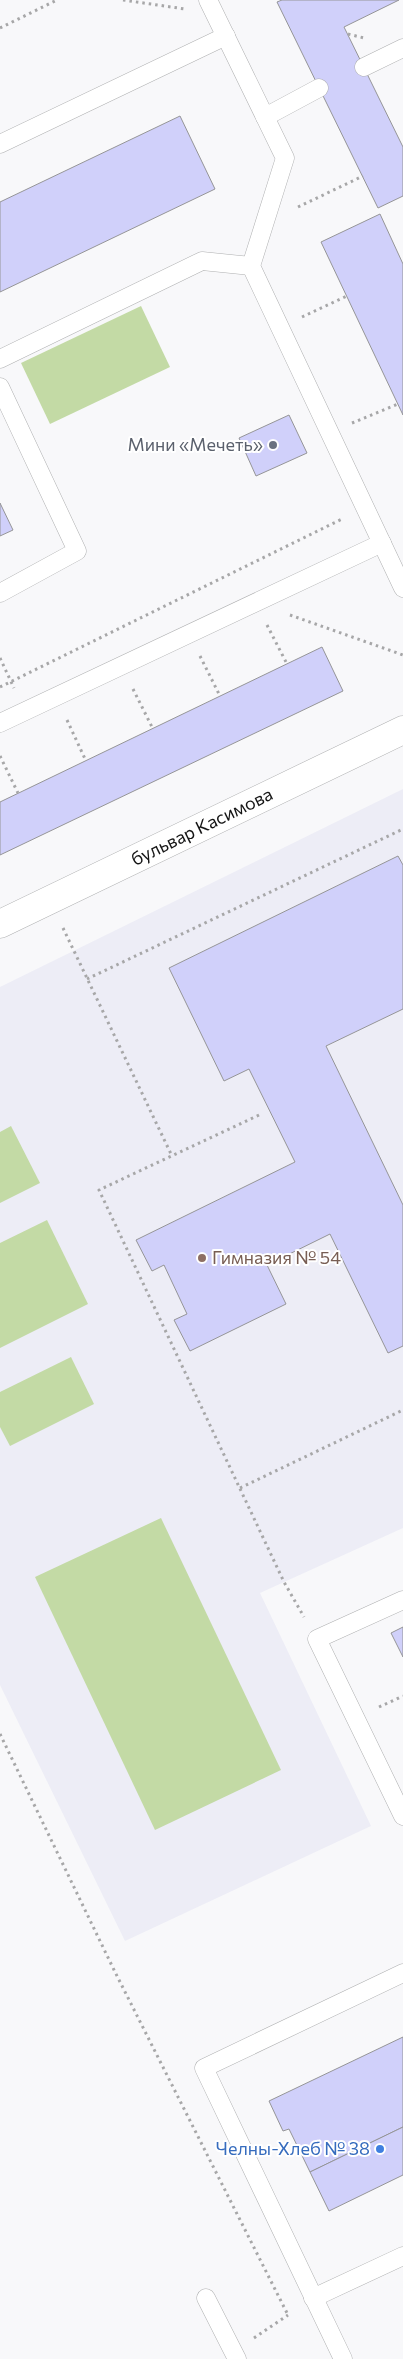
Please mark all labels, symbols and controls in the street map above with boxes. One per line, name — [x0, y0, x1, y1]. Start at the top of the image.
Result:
place label: Мини «Мечеть» — [128, 433, 263, 455]
marker: Мини «Мечеть» — [267, 439, 279, 451]
street label: бульвар Касимова — [127, 782, 276, 870]
place label: Гимназия № 54 — [212, 1246, 341, 1268]
marker: Гимназия № 54 — [196, 1252, 208, 1264]
place label: Челны-Хлеб № 38 — [216, 2137, 370, 2159]
marker: Челны-Хлеб № 38 — [374, 2143, 386, 2155]

